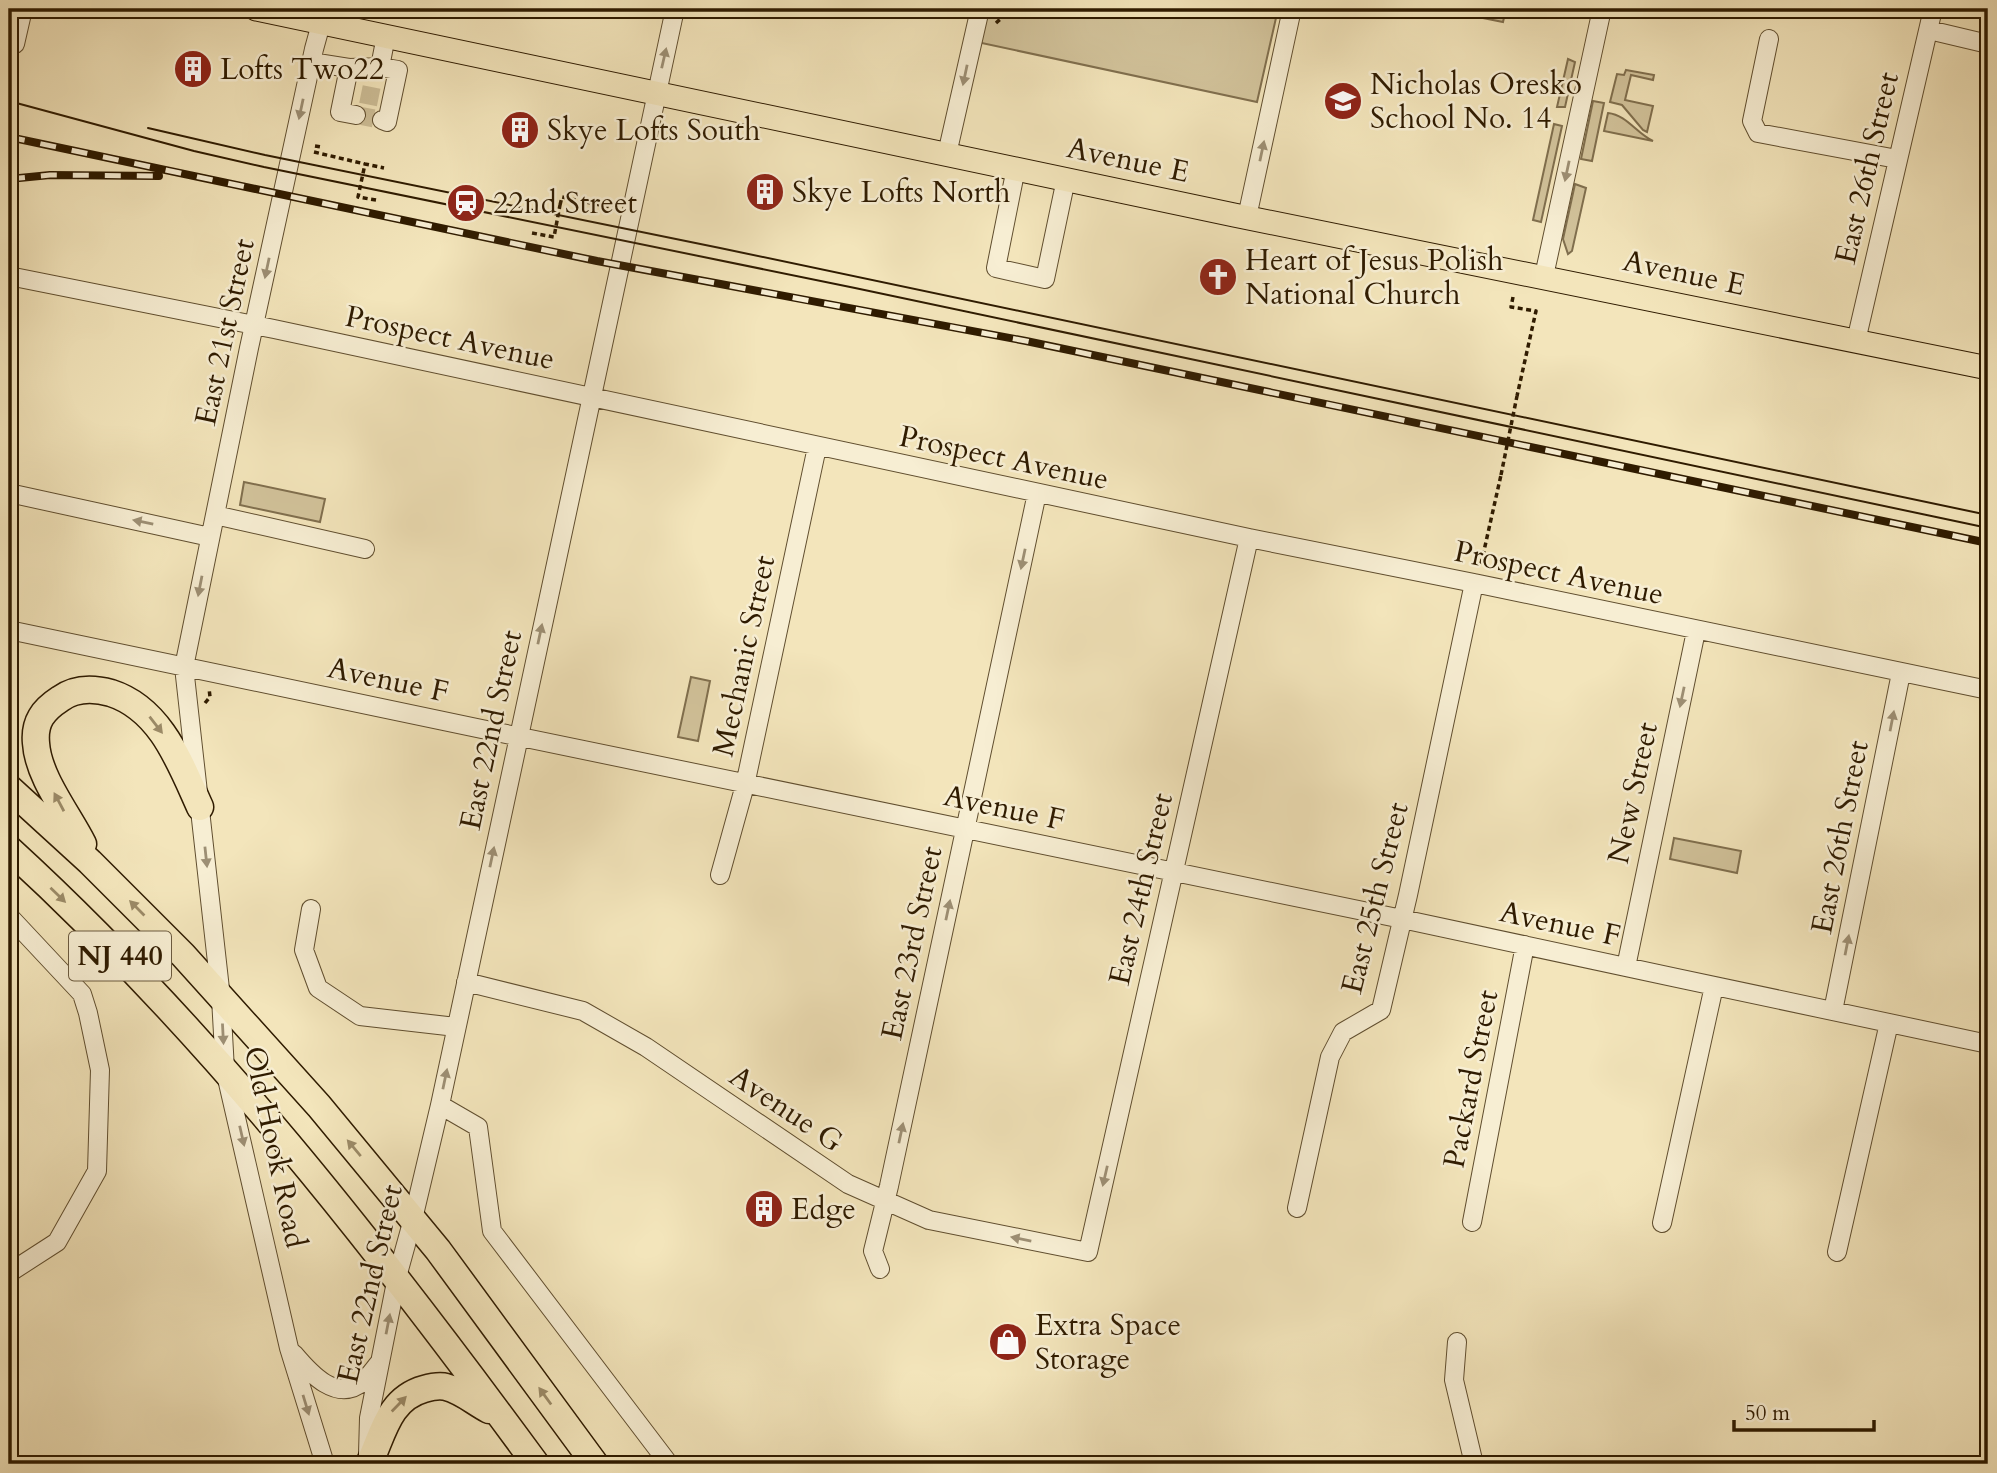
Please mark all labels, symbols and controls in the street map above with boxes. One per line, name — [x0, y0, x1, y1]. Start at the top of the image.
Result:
one-way arrow — [659, 47, 670, 69]
building icon: Lofts Two22 — [172, 48, 214, 90]
place label: Lofts Two22 — [220, 49, 384, 90]
one-way arrow — [959, 64, 970, 86]
place label: Nicholas Oresko School No. 14 — [1370, 64, 1582, 139]
street label: East 26th Street — [1825, 67, 1909, 268]
school or university icon: Nicholas Oresko School No. 14 — [1322, 80, 1364, 122]
one-way arrow — [295, 98, 306, 120]
building icon: Skye Lofts South — [499, 109, 541, 151]
place label: Skye Lofts South — [547, 110, 761, 151]
street label: Avenue E — [1063, 127, 1193, 193]
one-way arrow — [1256, 140, 1267, 162]
one-way arrow — [1561, 160, 1572, 182]
building icon: Skye Lofts North — [744, 171, 786, 213]
place label: Skye Lofts North — [792, 172, 1011, 213]
station icon: 22nd Street — [445, 182, 487, 224]
place label: 22nd Street — [493, 183, 638, 224]
street label: East 21st Street — [185, 235, 265, 429]
place label: Heart of Jesus Polish National Church — [1245, 240, 1504, 315]
street label: Avenue E — [1619, 240, 1749, 306]
church icon: Heart of Jesus Polish National Church — [1197, 256, 1239, 298]
one-way arrow — [261, 257, 272, 279]
street label: Prospect Avenue — [342, 296, 558, 380]
street label: Prospect Avenue — [896, 416, 1112, 500]
one-way arrow — [132, 517, 154, 528]
street label: Prospect Avenue — [1451, 531, 1667, 615]
one-way arrow — [1017, 548, 1028, 570]
street label: Mechanic Street — [703, 551, 785, 760]
one-way arrow — [194, 575, 205, 597]
one-way arrow — [535, 623, 546, 645]
street label: East 22nd Street — [450, 626, 532, 834]
street label: Avenue F — [324, 647, 452, 713]
one-way arrow — [1677, 686, 1688, 708]
one-way arrow — [1886, 710, 1897, 732]
one-way arrow — [148, 715, 163, 733]
street label: New Street — [1598, 718, 1668, 867]
street label: East 26th Street — [1801, 736, 1879, 937]
street label: Avenue F — [940, 775, 1068, 841]
street label: East 24th Street — [1099, 788, 1183, 989]
one-way arrow — [53, 792, 65, 811]
street label: East 25th Street — [1331, 797, 1419, 998]
street label: East 23rd Street — [871, 842, 953, 1044]
one-way arrow — [200, 846, 211, 868]
one-way arrow — [487, 846, 498, 868]
one-way arrow — [50, 887, 67, 904]
street label: Avenue F — [1496, 891, 1624, 957]
one-way arrow — [942, 899, 953, 921]
one-way arrow — [128, 900, 145, 917]
road number: NJ 440 — [69, 932, 171, 981]
one-way arrow — [1841, 934, 1852, 956]
street label: Packard Street — [1434, 986, 1508, 1172]
one-way arrow — [218, 1023, 229, 1045]
street label: Old Hook Road — [234, 1042, 316, 1252]
street label: Avenue G — [721, 1056, 851, 1162]
one-way arrow — [440, 1068, 451, 1090]
one-way arrow — [895, 1122, 906, 1144]
one-way arrow — [236, 1125, 247, 1147]
one-way arrow — [347, 1139, 362, 1156]
one-way arrow — [1099, 1166, 1110, 1188]
street label: East 22nd Street — [327, 1180, 413, 1388]
building icon: Edge — [743, 1188, 785, 1230]
place label: Edge — [791, 1189, 856, 1230]
one-way arrow — [1010, 1233, 1032, 1244]
place label: Extra Space Storage — [1035, 1305, 1181, 1380]
one-way arrow — [383, 1313, 394, 1335]
shop icon: Extra Space Storage — [987, 1321, 1029, 1363]
one-way arrow — [537, 1387, 552, 1405]
scale bar — [1734, 1389, 1874, 1433]
one-way arrow — [302, 1394, 312, 1415]
one-way arrow — [391, 1396, 408, 1413]
text: 50 m — [1745, 1399, 1790, 1428]

